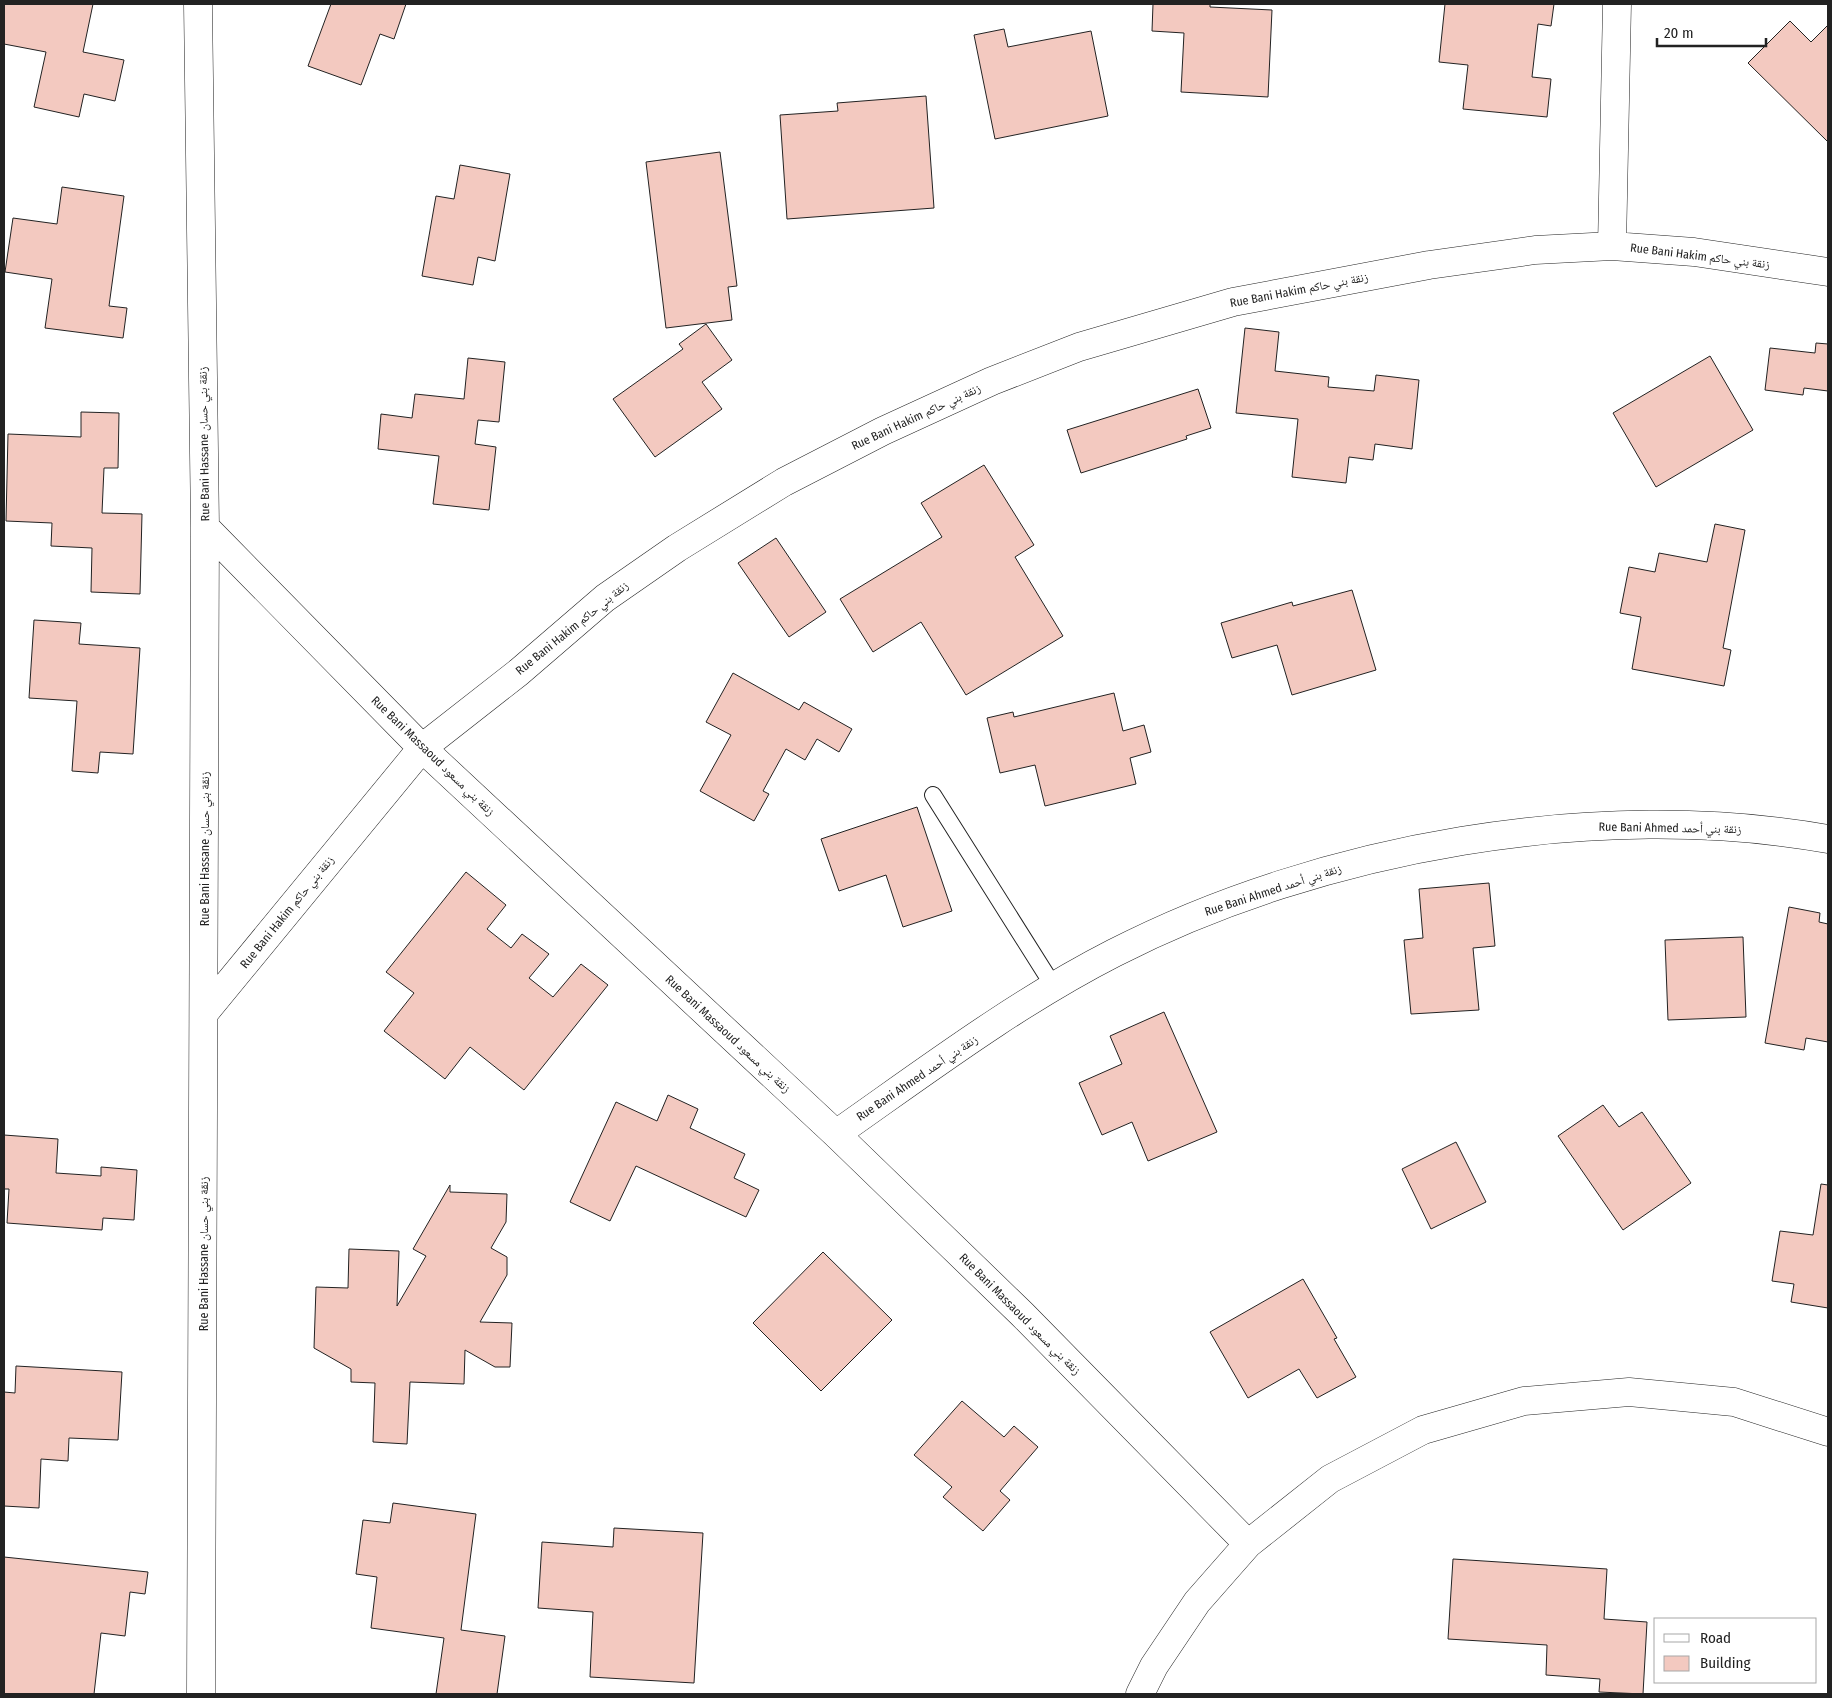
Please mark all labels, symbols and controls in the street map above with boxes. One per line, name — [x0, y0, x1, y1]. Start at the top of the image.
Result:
scale bar — [1657, 15, 1766, 47]
text: 20 m — [1664, 24, 1694, 42]
street label: Rue Bani Hakim زنقة بني حاكم — [1629, 240, 1771, 275]
street label: Rue Bani Hakim زنقة بني حاكم — [1229, 270, 1370, 313]
street label: Rue Bani Hassane زنقة بني حسان — [196, 366, 215, 521]
street label: Rue Bani Hakim زنقة بني حاكم — [849, 381, 984, 456]
street label: Rue Bani Hakim زنقة بني حاكم — [513, 578, 633, 680]
street label: Rue Bani Massaoud زنقة بني مسعود — [366, 693, 498, 821]
street label: Rue Bani Hassane زنقة بني حسان — [198, 771, 215, 926]
street label: Rue Bani Ahmed زنقة بني أحمد — [1598, 820, 1742, 839]
street label: Rue Bani Hakim زنقة بني حاكم — [237, 853, 339, 973]
street label: Rue Bani Ahmed زنقة بني أحمد — [1203, 861, 1344, 922]
street label: Rue Bani Massaoud زنقة بني مسعود — [660, 972, 794, 1098]
street label: Rue Bani Ahmed زنقة بني أحمد — [854, 1032, 982, 1126]
street label: Rue Bani Hassane زنقة بني حسان — [197, 1176, 214, 1331]
street label: Rue Bani Massaoud زنقة بني مسعود — [954, 1250, 1084, 1380]
legend — [1654, 1618, 1817, 1683]
text: Road — [1700, 1629, 1731, 1647]
text: Building — [1700, 1654, 1751, 1672]

